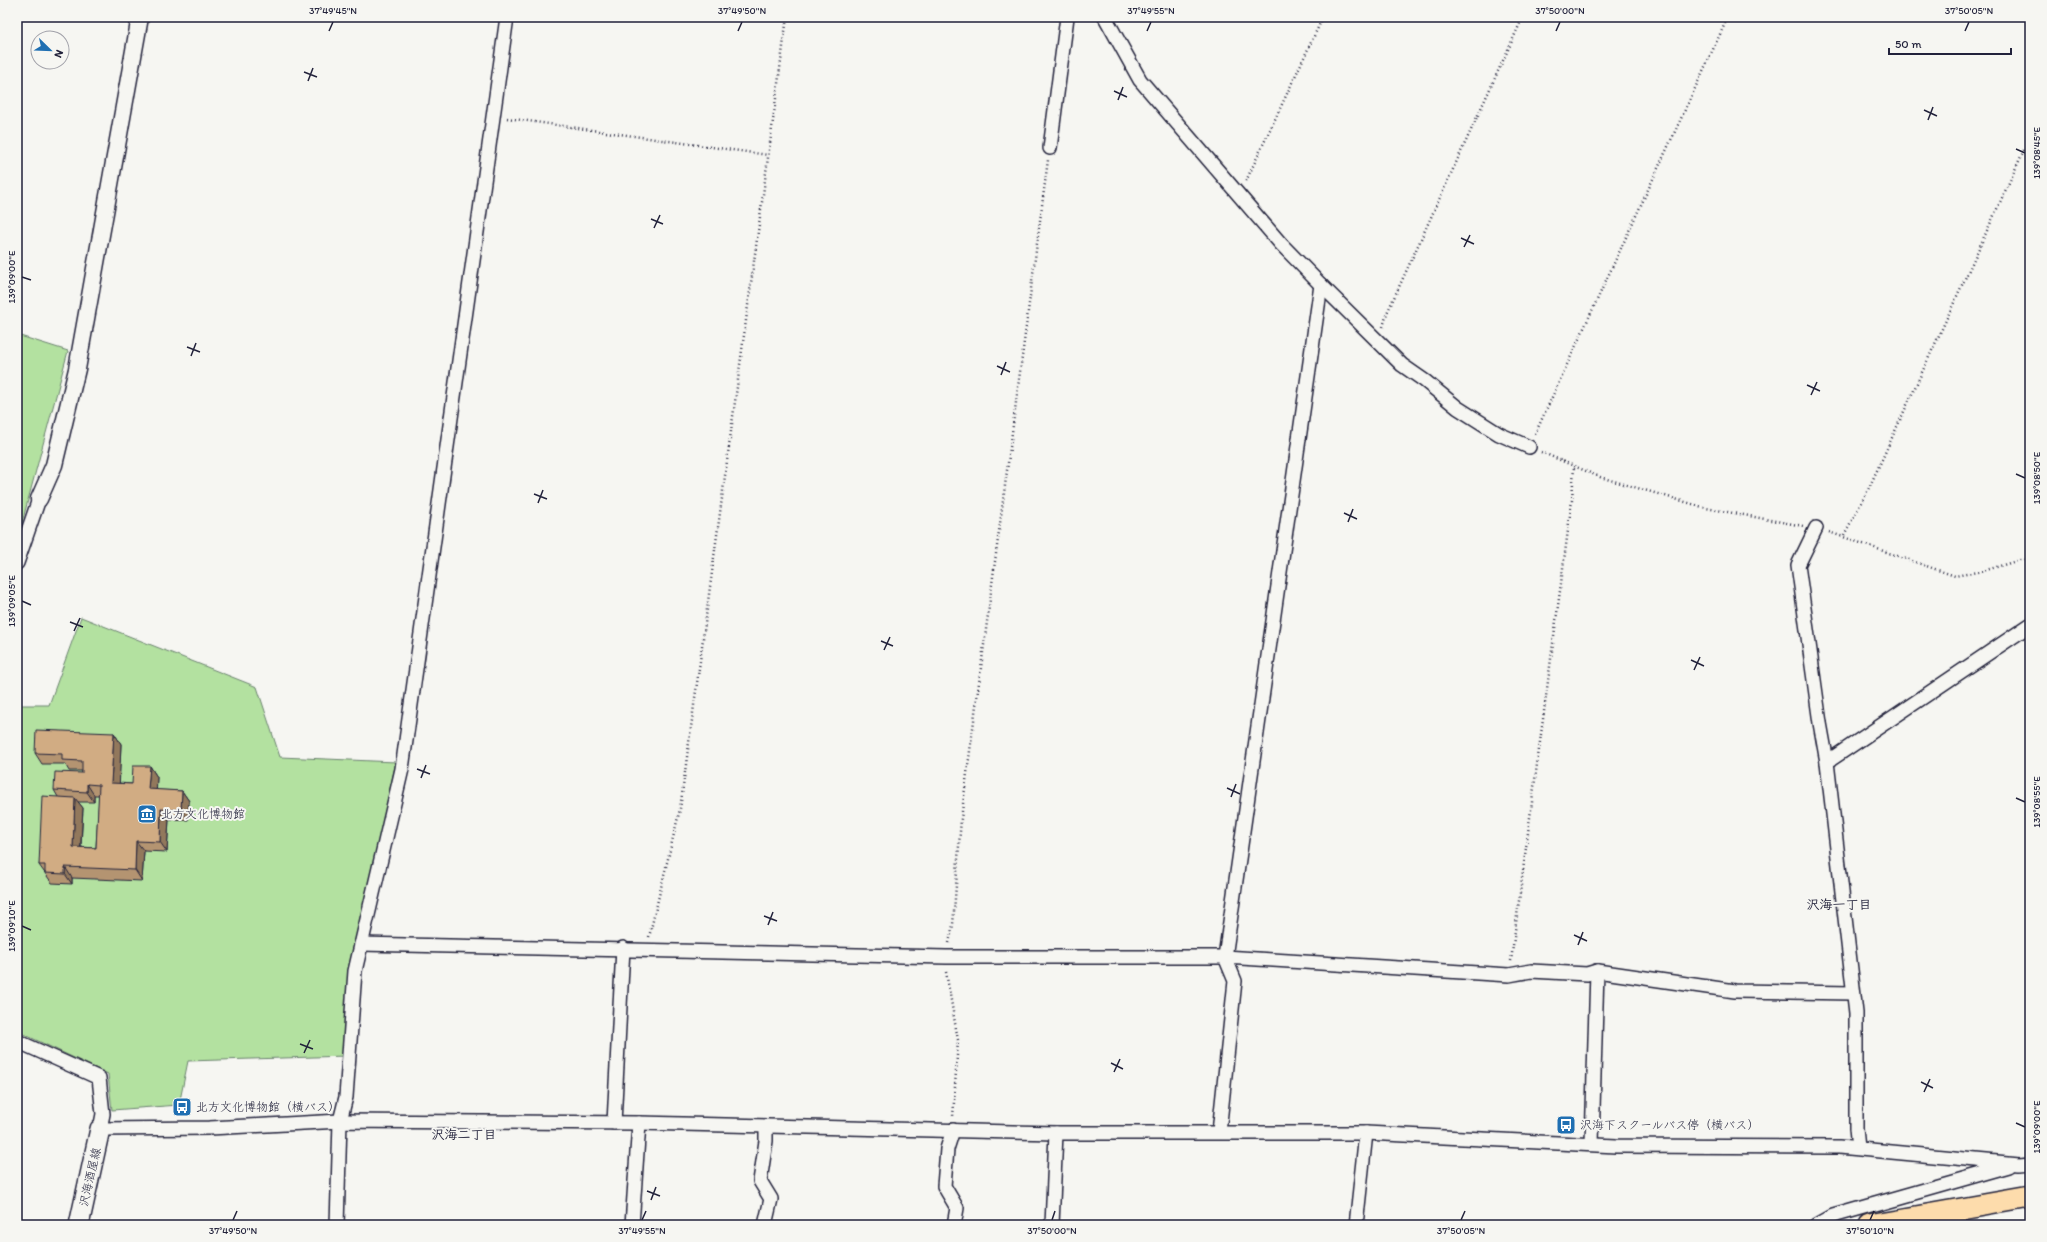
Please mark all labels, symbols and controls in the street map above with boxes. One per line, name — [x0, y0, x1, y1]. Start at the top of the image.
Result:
text: 37°49'45"N — [309, 4, 357, 17]
text: 37°49'50"N — [718, 4, 766, 17]
text: 37°49'55"N — [1127, 4, 1175, 17]
text: 37°50'00"N — [1535, 4, 1585, 17]
text: 37°50'05"N — [1945, 4, 1993, 17]
north arrow — [30, 30, 70, 70]
scale bar — [1889, 30, 2011, 56]
text: 50 m — [1895, 37, 1921, 51]
text: N — [51, 48, 66, 60]
text: 139°08'45"E — [2030, 126, 2043, 179]
text: 139°09'00"E — [5, 250, 18, 304]
text: 139°08'50"E — [2030, 451, 2043, 504]
text: 139°09'05"E — [5, 574, 18, 627]
text: 139°08'55"E — [2030, 776, 2043, 828]
museum icon: 北方文化博物館 — [136, 803, 158, 825]
place label: 北方文化博物館 — [161, 807, 245, 821]
district label: 沢海一丁目 — [1806, 897, 1872, 912]
text: 139°09'10"E — [5, 900, 18, 952]
bus stop icon: 北方文化博物館（横バス） — [171, 1096, 193, 1118]
place label: 北方文化博物館（横バス） — [196, 1100, 340, 1114]
text: 139°09'00"E — [2030, 1100, 2043, 1154]
bus stop icon: 沢海下スクールバス停（横バス） — [1555, 1114, 1577, 1136]
place label: 沢海下スクールバス停（横バス） — [1580, 1118, 1759, 1132]
district label: 沢海二丁目 — [431, 1127, 497, 1142]
street label: 沢海酒屋線 — [76, 1146, 104, 1208]
text: 37°49'50"N — [209, 1224, 257, 1237]
text: 37°49'55"N — [618, 1224, 666, 1237]
text: 37°50'00"N — [1027, 1224, 1077, 1237]
text: 37°50'05"N — [1437, 1224, 1485, 1237]
text: 37°50'10"N — [1846, 1224, 1894, 1237]

